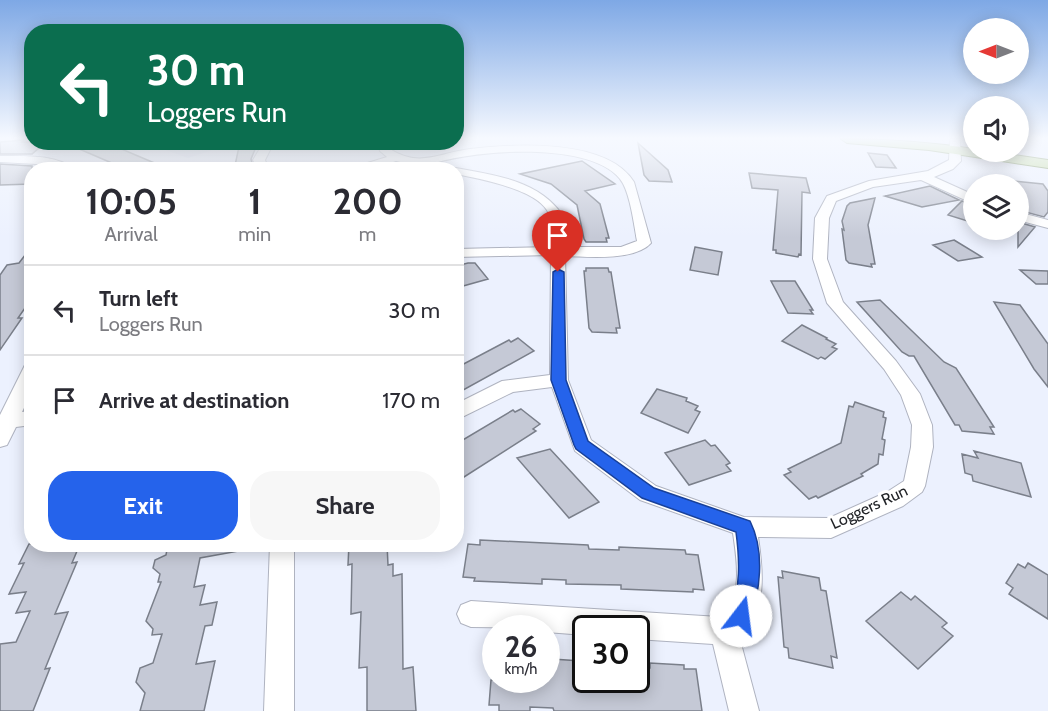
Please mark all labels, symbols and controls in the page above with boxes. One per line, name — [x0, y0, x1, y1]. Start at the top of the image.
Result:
north arrow — [963, 18, 1029, 84]
map controls — [963, 18, 1029, 240]
text: 30 m — [147, 44, 245, 96]
icon: left — [48, 48, 126, 126]
text: Loggers Run — [147, 96, 287, 129]
button: sound — [963, 96, 1029, 162]
button: layers — [963, 174, 1029, 240]
text: 10:05 — [85, 179, 177, 223]
text: 1 — [248, 179, 261, 223]
text: 200 — [333, 179, 403, 223]
pin — [532, 210, 583, 272]
icon: arrive — [541, 219, 574, 252]
text: Arrival — [105, 222, 158, 246]
text: min — [238, 222, 271, 246]
text: m — [359, 222, 376, 246]
text: Turn left — [99, 285, 178, 312]
icon: left — [48, 294, 81, 327]
text: 30 m — [388, 297, 440, 324]
text: Loggers Run — [99, 312, 203, 336]
icon: arrive — [48, 384, 81, 417]
text: Arrive at destination — [99, 387, 289, 414]
text: 170 m — [382, 387, 440, 414]
button: Exit — [48, 471, 238, 540]
button: Share — [250, 471, 440, 540]
street label: Loggers Run — [827, 481, 911, 533]
position arrow — [709, 584, 773, 648]
speed limit sign: 30 — [572, 615, 650, 693]
text: 26 — [505, 628, 537, 665]
text: km/h — [505, 660, 537, 678]

